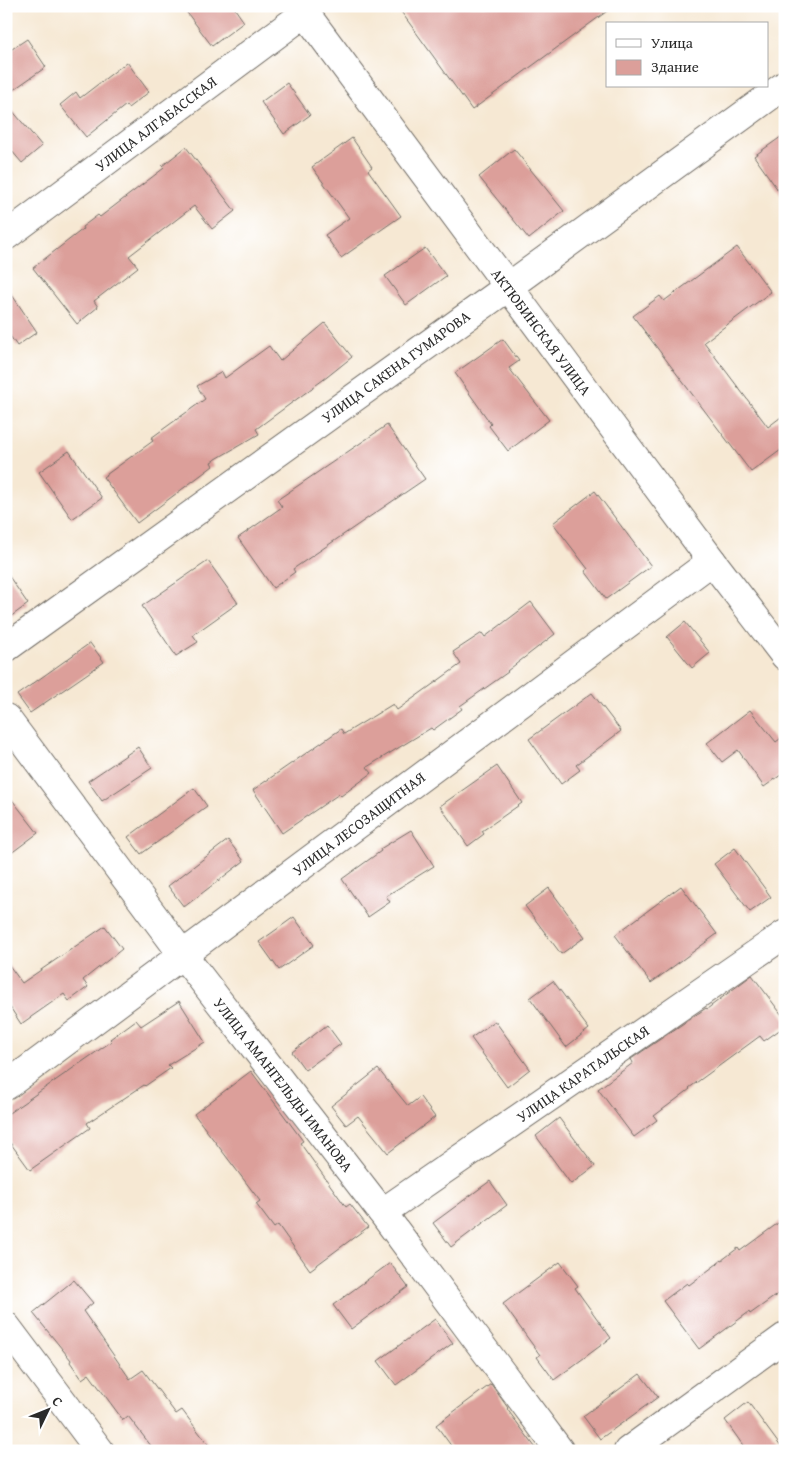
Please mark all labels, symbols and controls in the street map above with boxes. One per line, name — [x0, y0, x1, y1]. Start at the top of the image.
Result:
legend — [606, 22, 768, 88]
text: Улица — [651, 32, 694, 53]
text: Здание — [651, 56, 699, 77]
street label: УЛИЦА АЛГАБАССКАЯ — [91, 71, 221, 176]
street label: АКТЮБИНСКАЯ УЛИЦА — [487, 264, 596, 400]
street label: УЛИЦА САКЕНА ГУМАРОВА — [317, 305, 474, 428]
street label: УЛИЦА ЛЕСОЗАЩИТНАЯ — [288, 767, 430, 880]
street label: УЛИЦА АМАНГЕЛЬДЫ ИМАНОВА — [209, 993, 358, 1176]
street label: УЛИЦА КАРАТАЛЬСКАЯ — [512, 1020, 653, 1127]
north arrow — [22, 1384, 72, 1434]
text: С — [47, 1391, 68, 1411]

